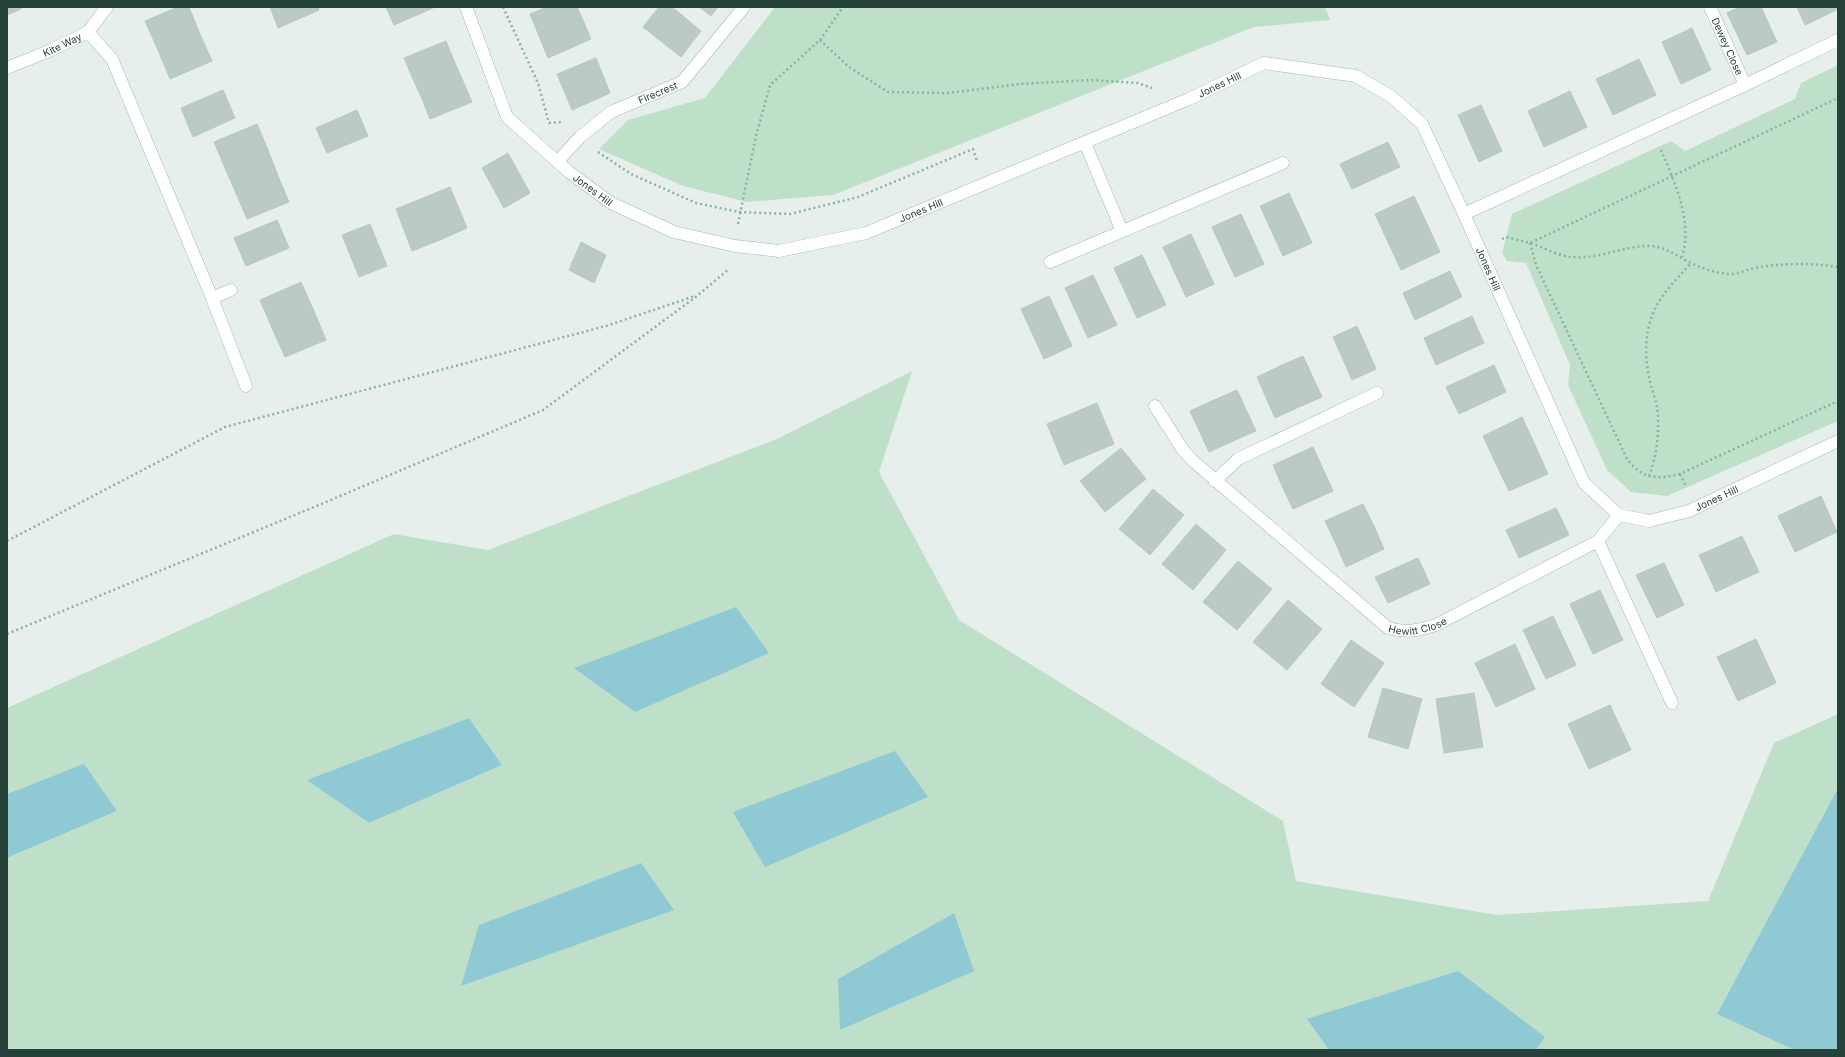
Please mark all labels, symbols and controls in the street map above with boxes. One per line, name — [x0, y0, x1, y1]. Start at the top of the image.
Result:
street label: Dewey Close — [1709, 16, 1746, 77]
street label: Kite Way — [41, 30, 84, 59]
street label: Jones Hill — [1196, 69, 1243, 100]
street label: Firecrest — [636, 78, 680, 106]
street label: Jones Hill — [571, 171, 615, 208]
street label: Jones Hill — [897, 196, 945, 225]
street label: Jones Hill — [1474, 245, 1503, 293]
street label: Jones Hill — [1693, 483, 1740, 513]
street label: Hewitt Close — [1387, 614, 1449, 637]

